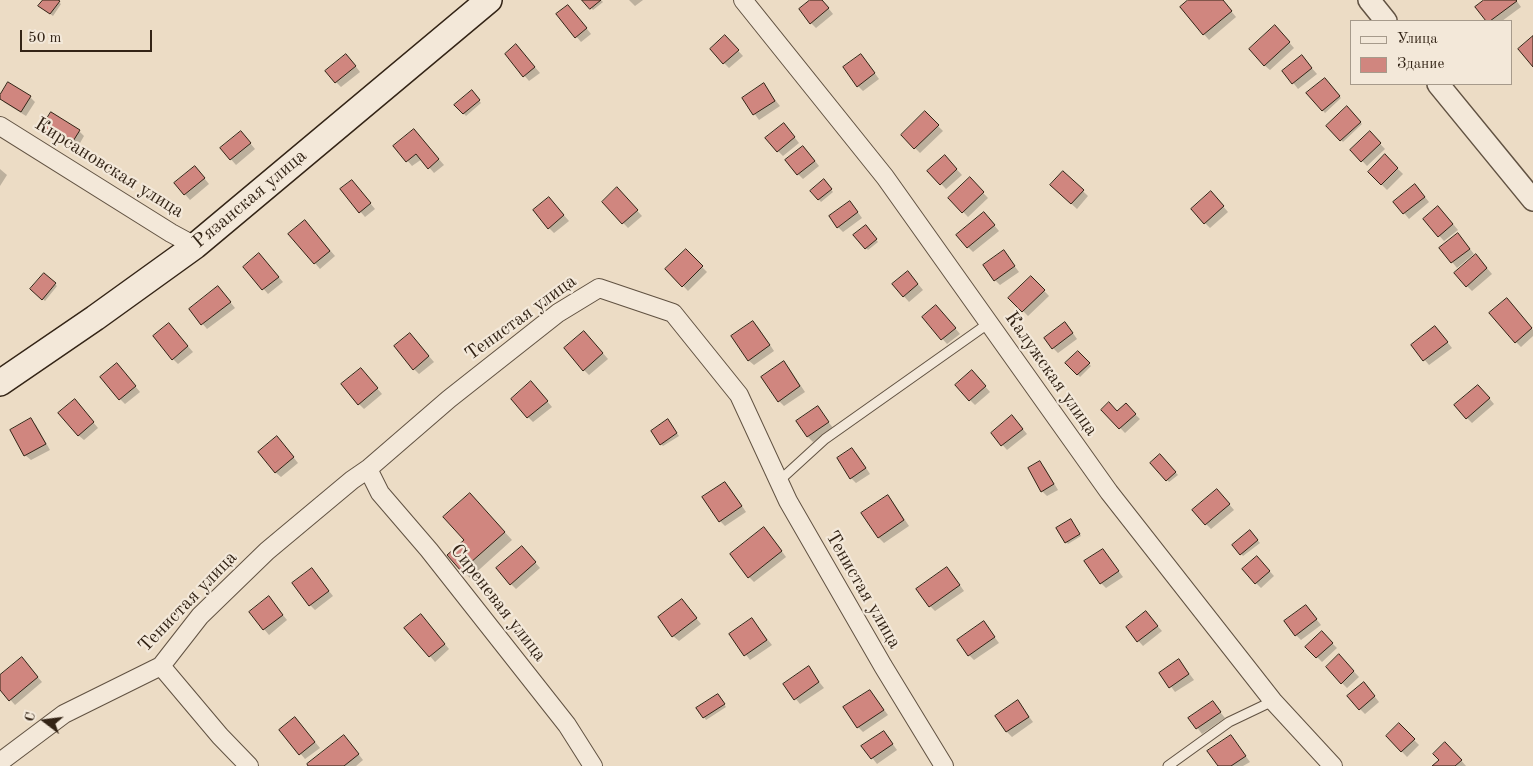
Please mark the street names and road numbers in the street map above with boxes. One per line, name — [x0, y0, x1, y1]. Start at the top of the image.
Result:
street label: Кирсановская улица — [30, 113, 188, 223]
street label: Рязанская улица — [188, 145, 312, 253]
street label: Тенистая улица — [461, 270, 581, 366]
street label: Калужская улица — [1000, 307, 1102, 441]
street label: Тенистая улица — [820, 527, 906, 653]
street label: Сиреневая улица — [445, 540, 551, 666]
street label: Тенистая улица — [134, 547, 242, 657]

